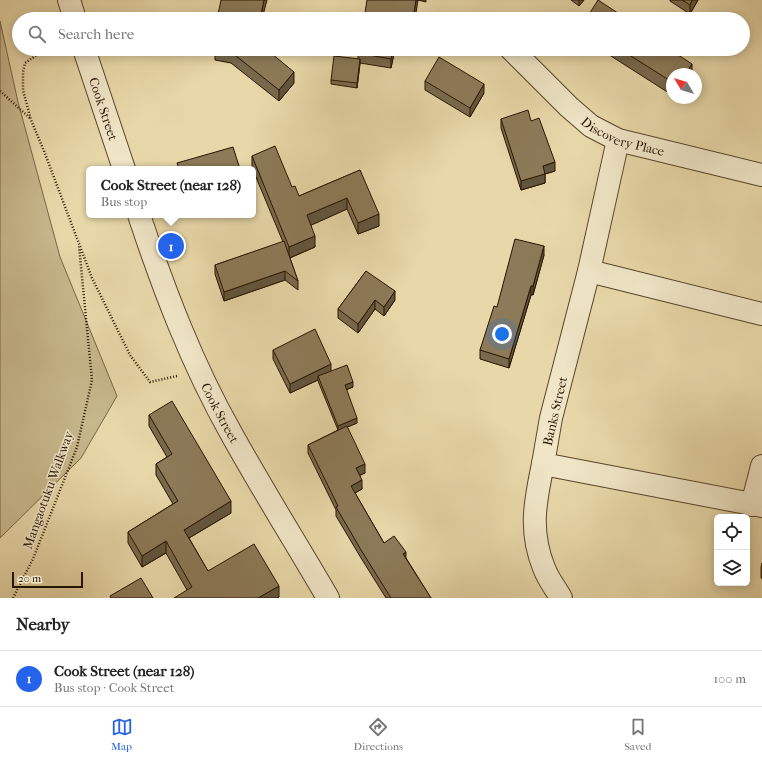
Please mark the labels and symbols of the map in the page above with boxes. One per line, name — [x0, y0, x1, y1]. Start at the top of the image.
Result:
north arrow — [666, 68, 702, 104]
street label: Cook Street — [86, 75, 122, 143]
street label: Discovery Place — [578, 114, 667, 159]
pin: 1 — [158, 231, 184, 261]
your location — [492, 324, 512, 344]
street label: Banks Street — [540, 375, 570, 447]
street label: Cook Street — [198, 380, 243, 446]
street label: Mangaotuku Walkway — [20, 428, 77, 551]
scale bar — [12, 570, 83, 589]

